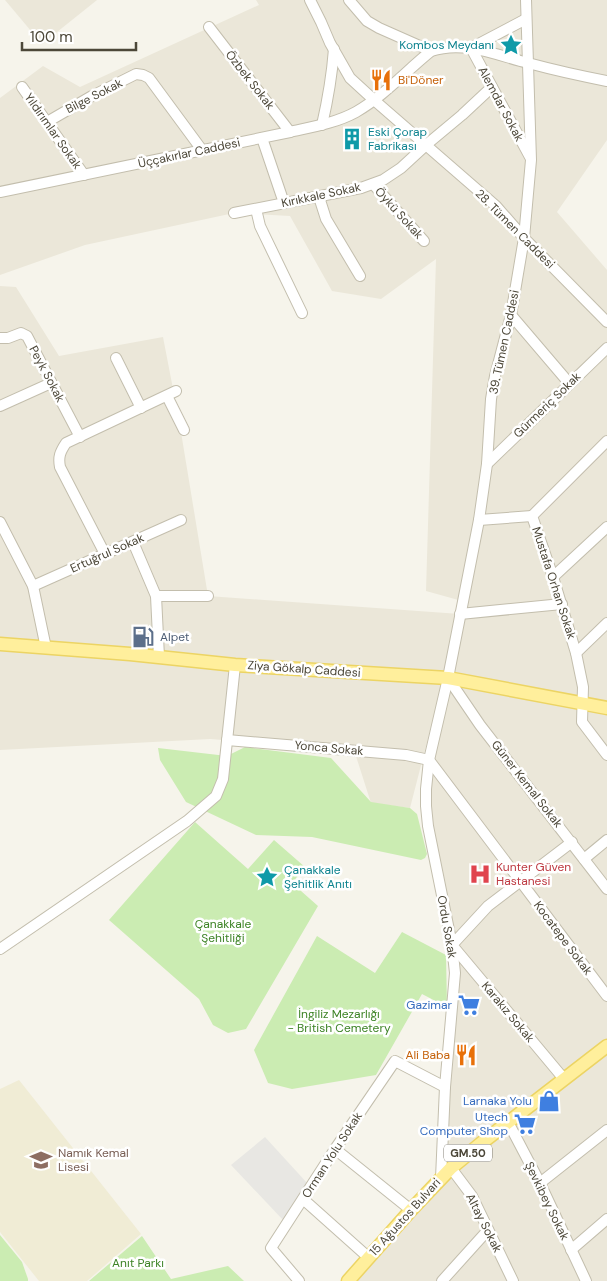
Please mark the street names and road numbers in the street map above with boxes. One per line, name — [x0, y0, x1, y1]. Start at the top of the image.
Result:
street label: Özbek Sokak — [222, 47, 278, 113]
street label: Alemdar Sokak — [475, 64, 527, 144]
street label: Bilge Sokak — [63, 75, 125, 117]
street label: Yıldırımlar Sokak — [21, 90, 85, 172]
street label: Üççakırlar Caddesi — [136, 134, 242, 172]
street label: Kırıkkale Sokak — [280, 179, 362, 211]
street label: Öykü Sokak — [371, 184, 427, 242]
street label: 28. Tümen Caddesi — [472, 186, 558, 272]
street label: 39. Tümen Caddesi — [485, 288, 523, 396]
street label: Peyk Sokak — [25, 343, 69, 405]
street label: Gürmeriç Sokak — [510, 369, 584, 441]
street label: Mustafa Orhan Sokak — [528, 525, 580, 641]
street label: Ertuğrul Sokak — [68, 530, 146, 576]
street label: Ziya Gökalp Caddesi — [247, 657, 361, 681]
street label: Yonca Sokak — [294, 737, 364, 759]
street label: Güner Kemal Sokak — [488, 737, 566, 831]
street label: Ordu Sokak — [434, 894, 460, 960]
street label: Kocatepe Sokak — [530, 898, 596, 978]
street label: Karakız Sokak — [478, 978, 538, 1046]
street label: Orman Yolu Sokak — [298, 1109, 366, 1201]
road number: GM.50 — [444, 1144, 492, 1162]
street label: Şevkibey Sokak — [521, 1159, 573, 1243]
street label: 15 Ağustos Bulvari — [366, 1175, 444, 1259]
street label: Altay Sokak — [462, 1191, 506, 1255]

